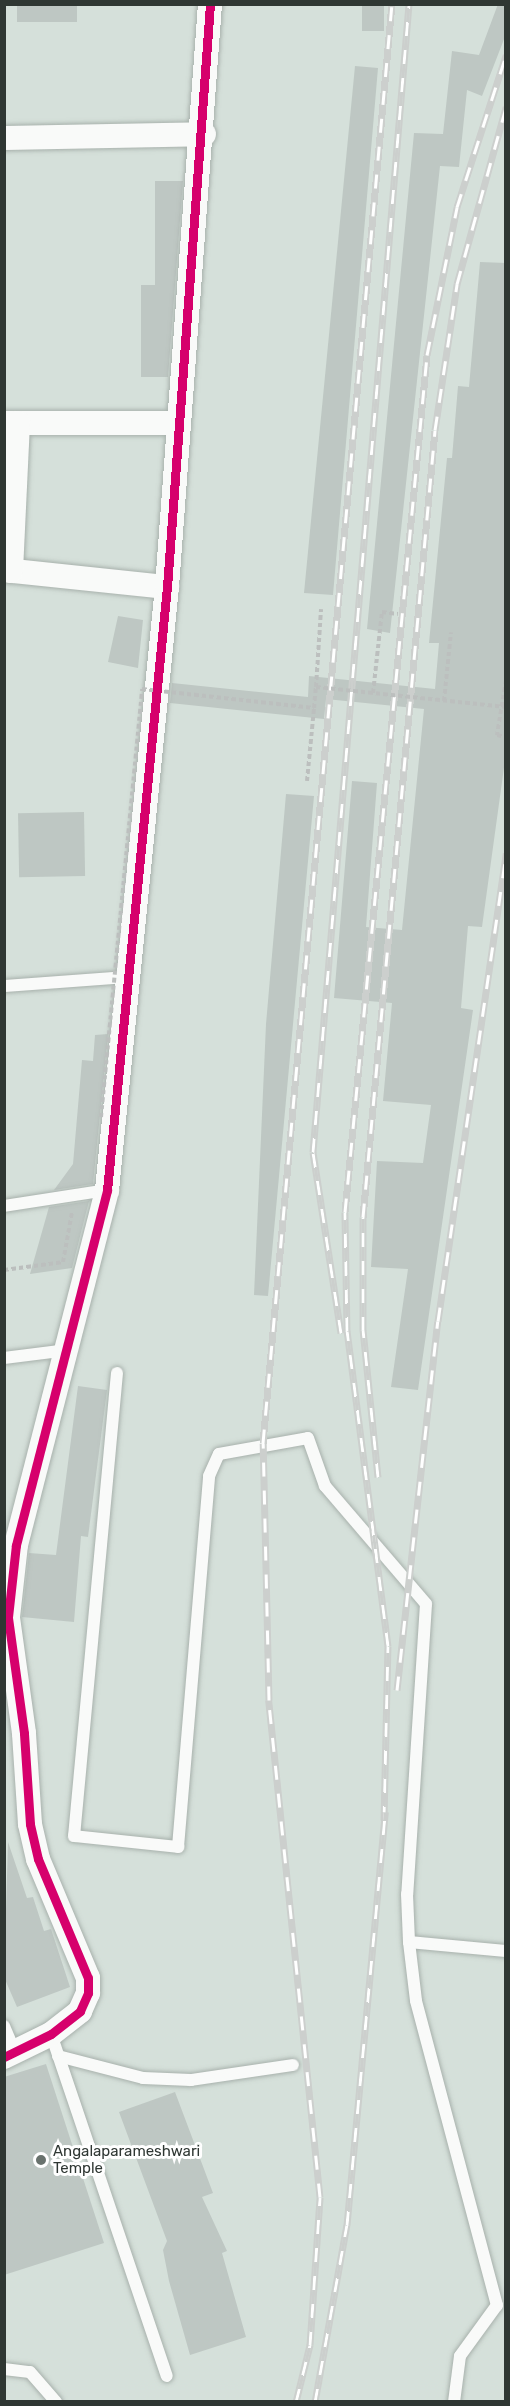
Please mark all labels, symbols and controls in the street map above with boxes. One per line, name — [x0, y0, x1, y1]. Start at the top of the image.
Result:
place label: Angalaparameshwari Temple — [53, 2142, 200, 2177]
marker: Angalaparameshwari Temple — [34, 2153, 48, 2167]

